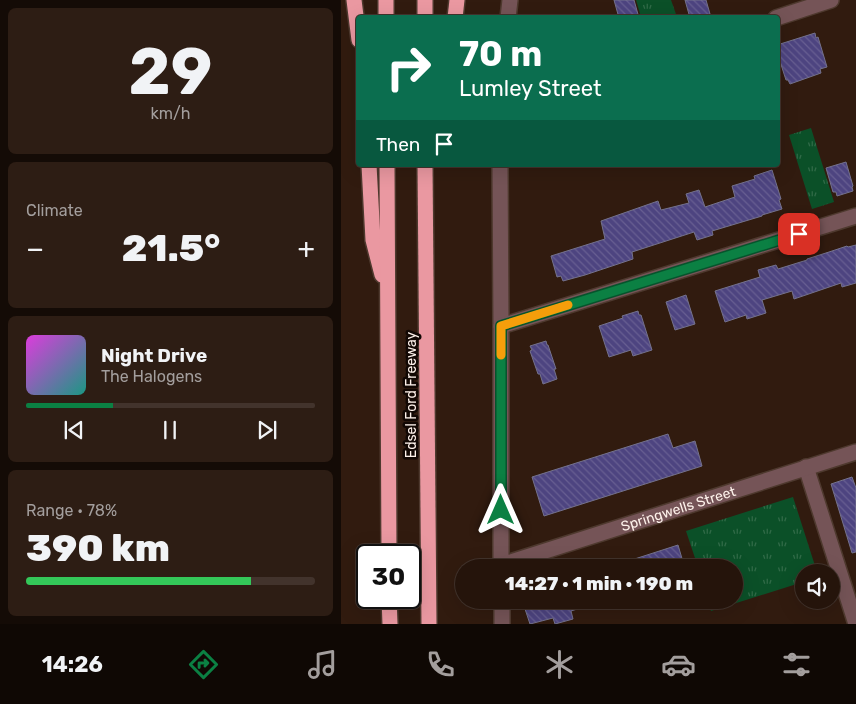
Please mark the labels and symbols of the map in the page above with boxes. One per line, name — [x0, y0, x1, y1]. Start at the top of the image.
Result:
pin — [778, 213, 820, 255]
street label: Edsel Ford Freeway — [403, 331, 420, 458]
street label: Springwells Street — [619, 482, 738, 535]
position arrow — [474, 483, 526, 535]
speed limit sign: 30 — [356, 544, 421, 609]

